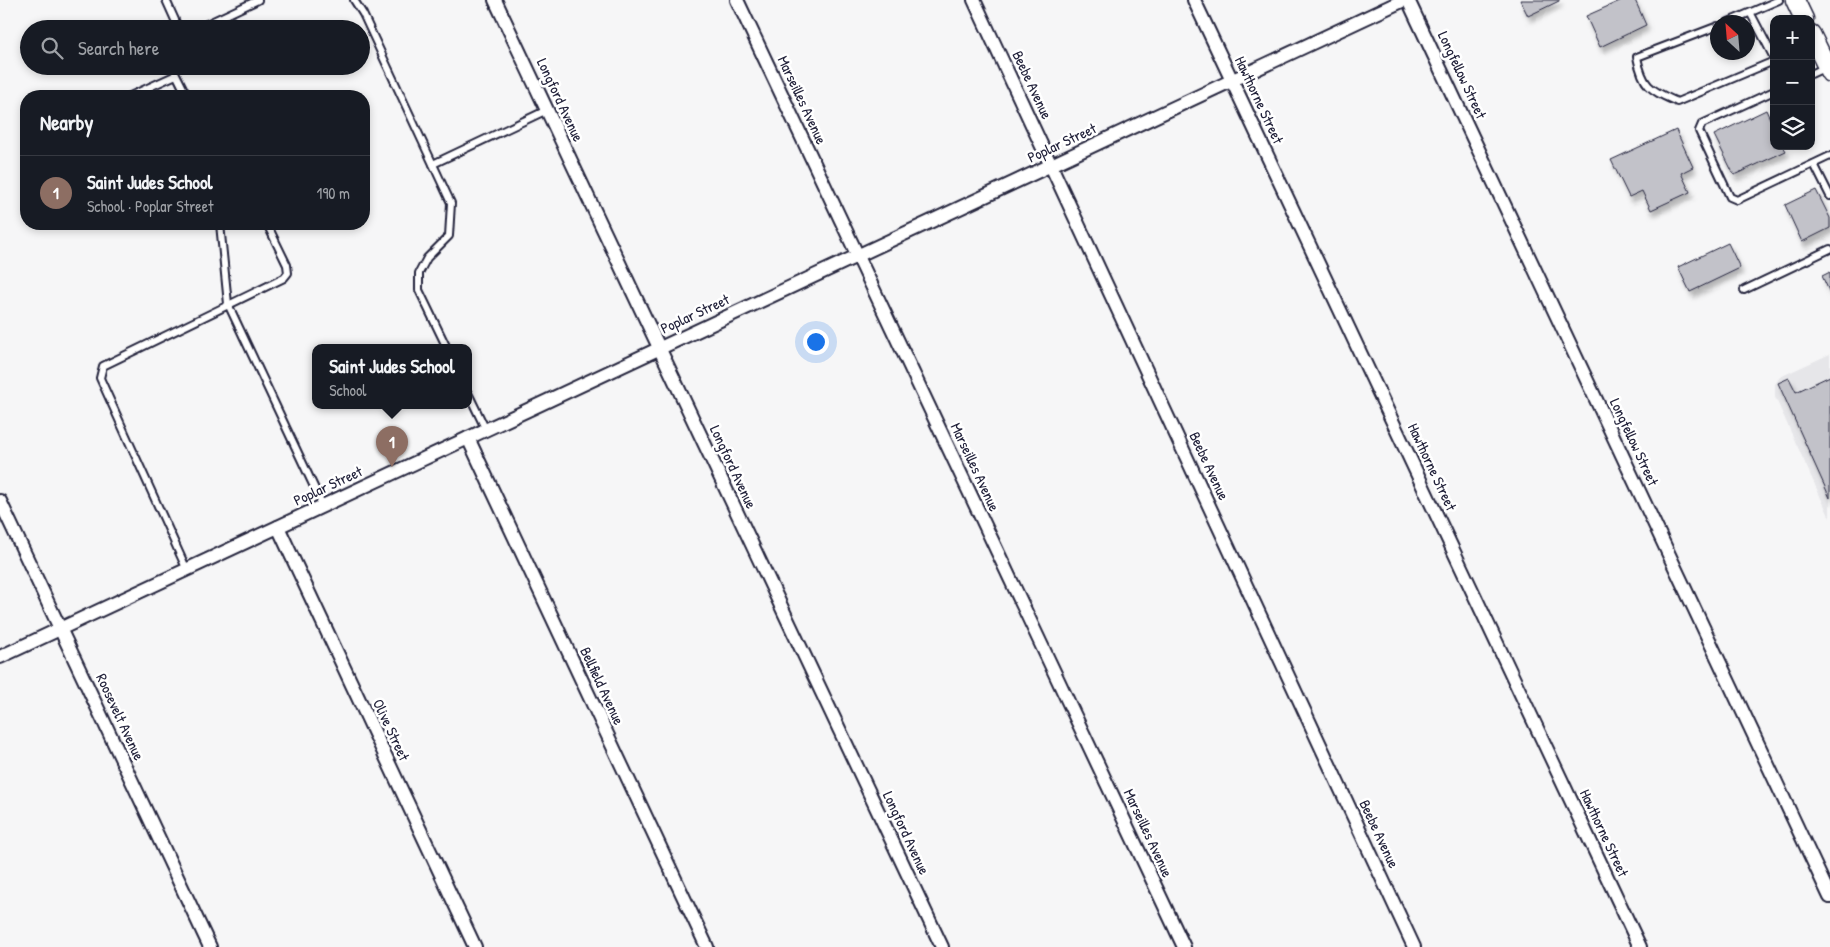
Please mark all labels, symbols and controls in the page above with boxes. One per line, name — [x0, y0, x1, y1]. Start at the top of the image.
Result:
north arrow — [1710, 15, 1755, 60]
map controls — [1770, 15, 1815, 150]
button: + — [1770, 15, 1815, 60]
search box — [20, 20, 370, 75]
street label: Longfellow Street — [1433, 28, 1492, 123]
icon: search — [38, 34, 66, 62]
text: Search here — [78, 35, 159, 61]
street label: Beebe Avenue — [1007, 47, 1057, 122]
street label: Marseilles Avenue — [773, 52, 832, 147]
street label: Hawthorne Street — [1230, 53, 1289, 148]
street label: Longford Avenue — [532, 55, 589, 145]
button: − — [1770, 60, 1815, 105]
button: layers — [1770, 105, 1815, 150]
text: Nearby — [40, 108, 93, 137]
street label: Poplar Street — [1024, 117, 1100, 168]
text: Saint Judes School — [87, 169, 213, 195]
text: 1 — [53, 182, 59, 204]
text: 190 m — [317, 182, 350, 204]
text: School · Poplar Street — [87, 195, 214, 217]
street label: Poplar Street — [657, 288, 733, 339]
your location — [803, 329, 829, 355]
popup — [312, 344, 472, 409]
text: Saint Judes School — [329, 353, 455, 379]
text: School — [329, 379, 367, 401]
street label: Longfellow Street — [1605, 395, 1664, 490]
street label: Marseilles Avenue — [946, 419, 1005, 514]
street label: Hawthorne Street — [1403, 420, 1462, 515]
street label: Longford Avenue — [705, 422, 762, 512]
pin: 1 — [376, 426, 408, 467]
street label: Beebe Avenue — [1184, 428, 1234, 503]
street label: Poplar Street — [290, 460, 366, 511]
street label: Bellfield Avenue — [575, 644, 630, 728]
street label: Roosevelt Avenue — [91, 670, 150, 764]
street label: Olive Street — [368, 695, 415, 765]
street label: Marseilles Avenue — [1119, 785, 1178, 880]
street label: Hawthorne Street — [1575, 786, 1634, 881]
street label: Longford Avenue — [878, 788, 935, 878]
street label: Beebe Avenue — [1354, 796, 1404, 871]

